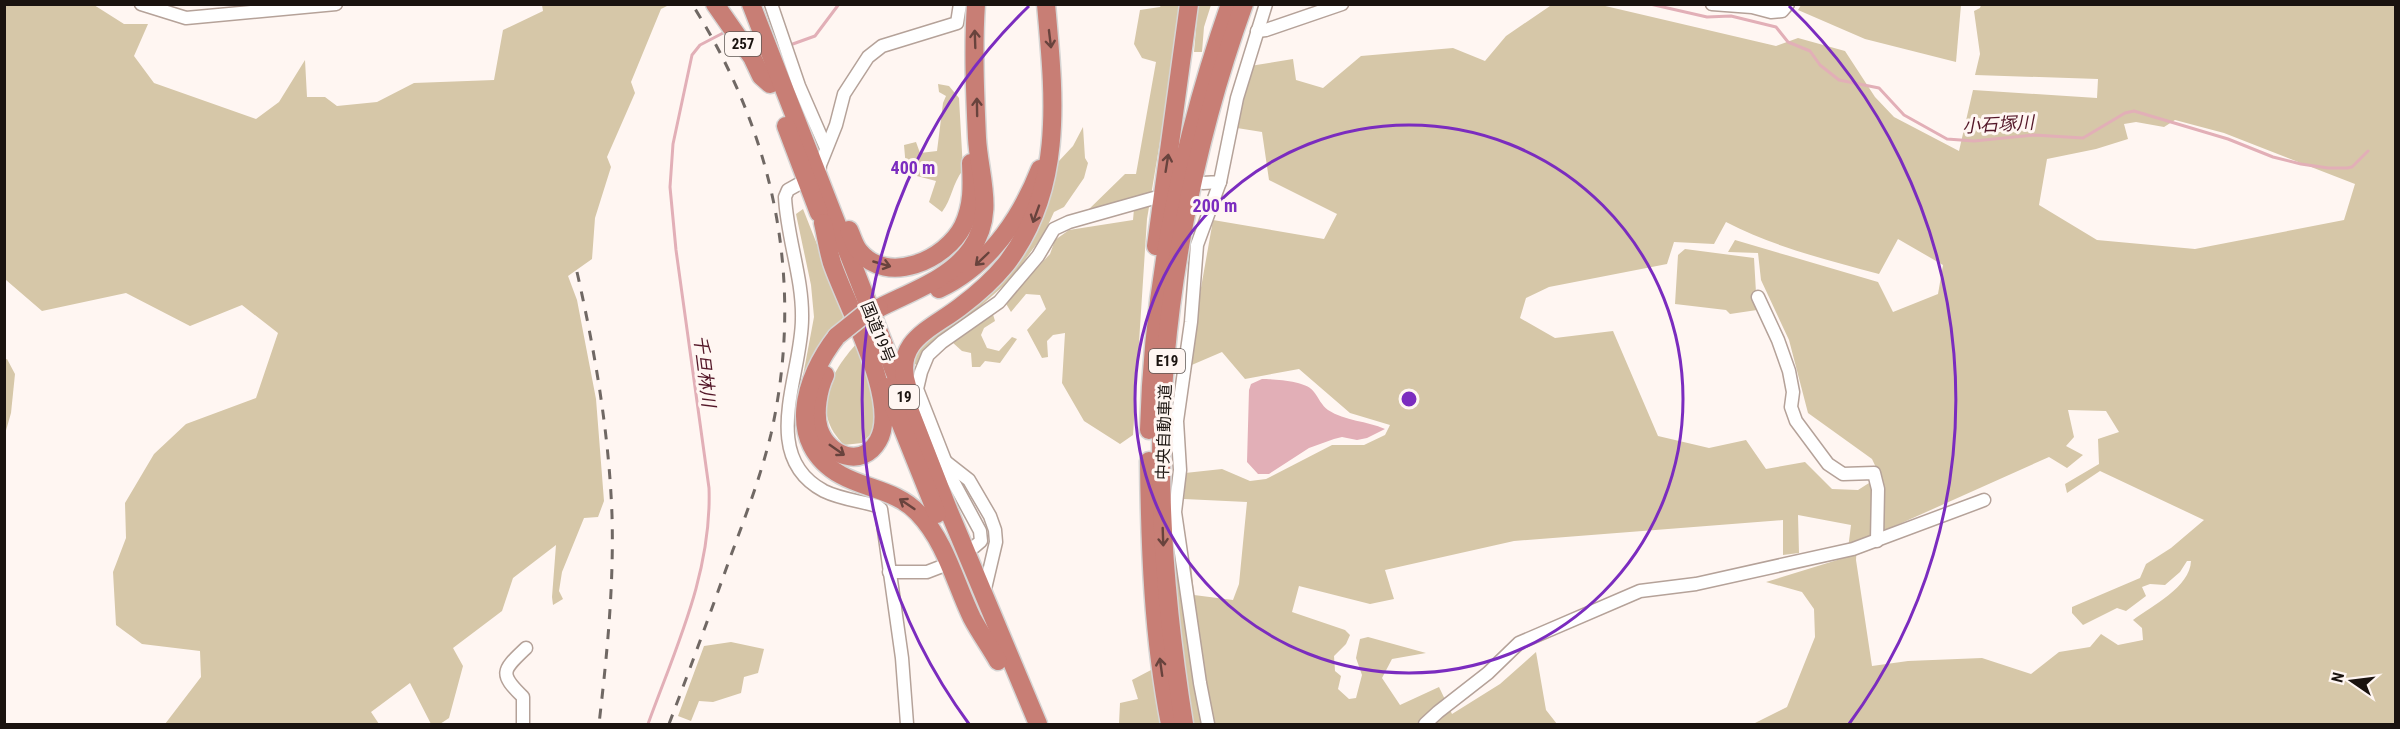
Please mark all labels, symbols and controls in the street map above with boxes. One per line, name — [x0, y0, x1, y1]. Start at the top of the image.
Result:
one-way arrow — [1045, 29, 1056, 48]
one-way arrow — [969, 30, 981, 50]
road number: 257 — [725, 32, 761, 56]
one-way arrow — [971, 98, 983, 118]
water label: 小石塚川 — [1961, 112, 2036, 136]
one-way arrow — [1162, 153, 1173, 173]
text: 400 m — [891, 157, 935, 178]
text: 200 m — [1193, 195, 1237, 216]
one-way arrow — [1030, 204, 1041, 222]
one-way arrow — [975, 252, 990, 266]
one-way arrow — [872, 259, 891, 270]
street label: 国道19号 — [857, 299, 899, 365]
water label: 千旦林川 — [690, 334, 720, 410]
road number: E19 — [1149, 349, 1185, 373]
street label: 中央自動車道 — [1153, 384, 1175, 480]
road number: 19 — [889, 385, 919, 409]
centre of rings — [1399, 389, 1419, 409]
one-way arrow — [828, 444, 845, 457]
one-way arrow — [899, 498, 915, 510]
one-way arrow — [1158, 526, 1169, 546]
north arrow — [2322, 651, 2382, 711]
one-way arrow — [1155, 657, 1166, 677]
text: N — [2328, 670, 2348, 685]

